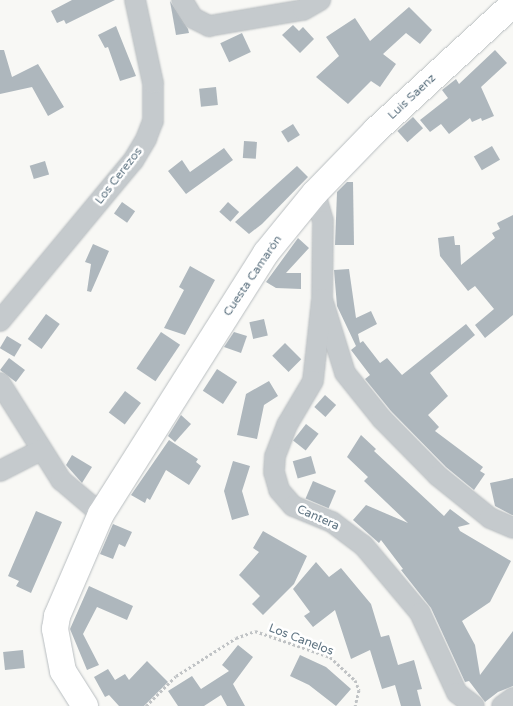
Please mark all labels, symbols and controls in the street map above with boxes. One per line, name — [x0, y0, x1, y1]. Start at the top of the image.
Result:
street label: Luis Saenz — [385, 71, 439, 123]
street label: Los Cerezos — [92, 145, 146, 207]
street label: Cuesta Camarón — [221, 233, 285, 319]
street label: Cantera — [295, 502, 341, 534]
street label: Los Canelos — [267, 621, 335, 659]

